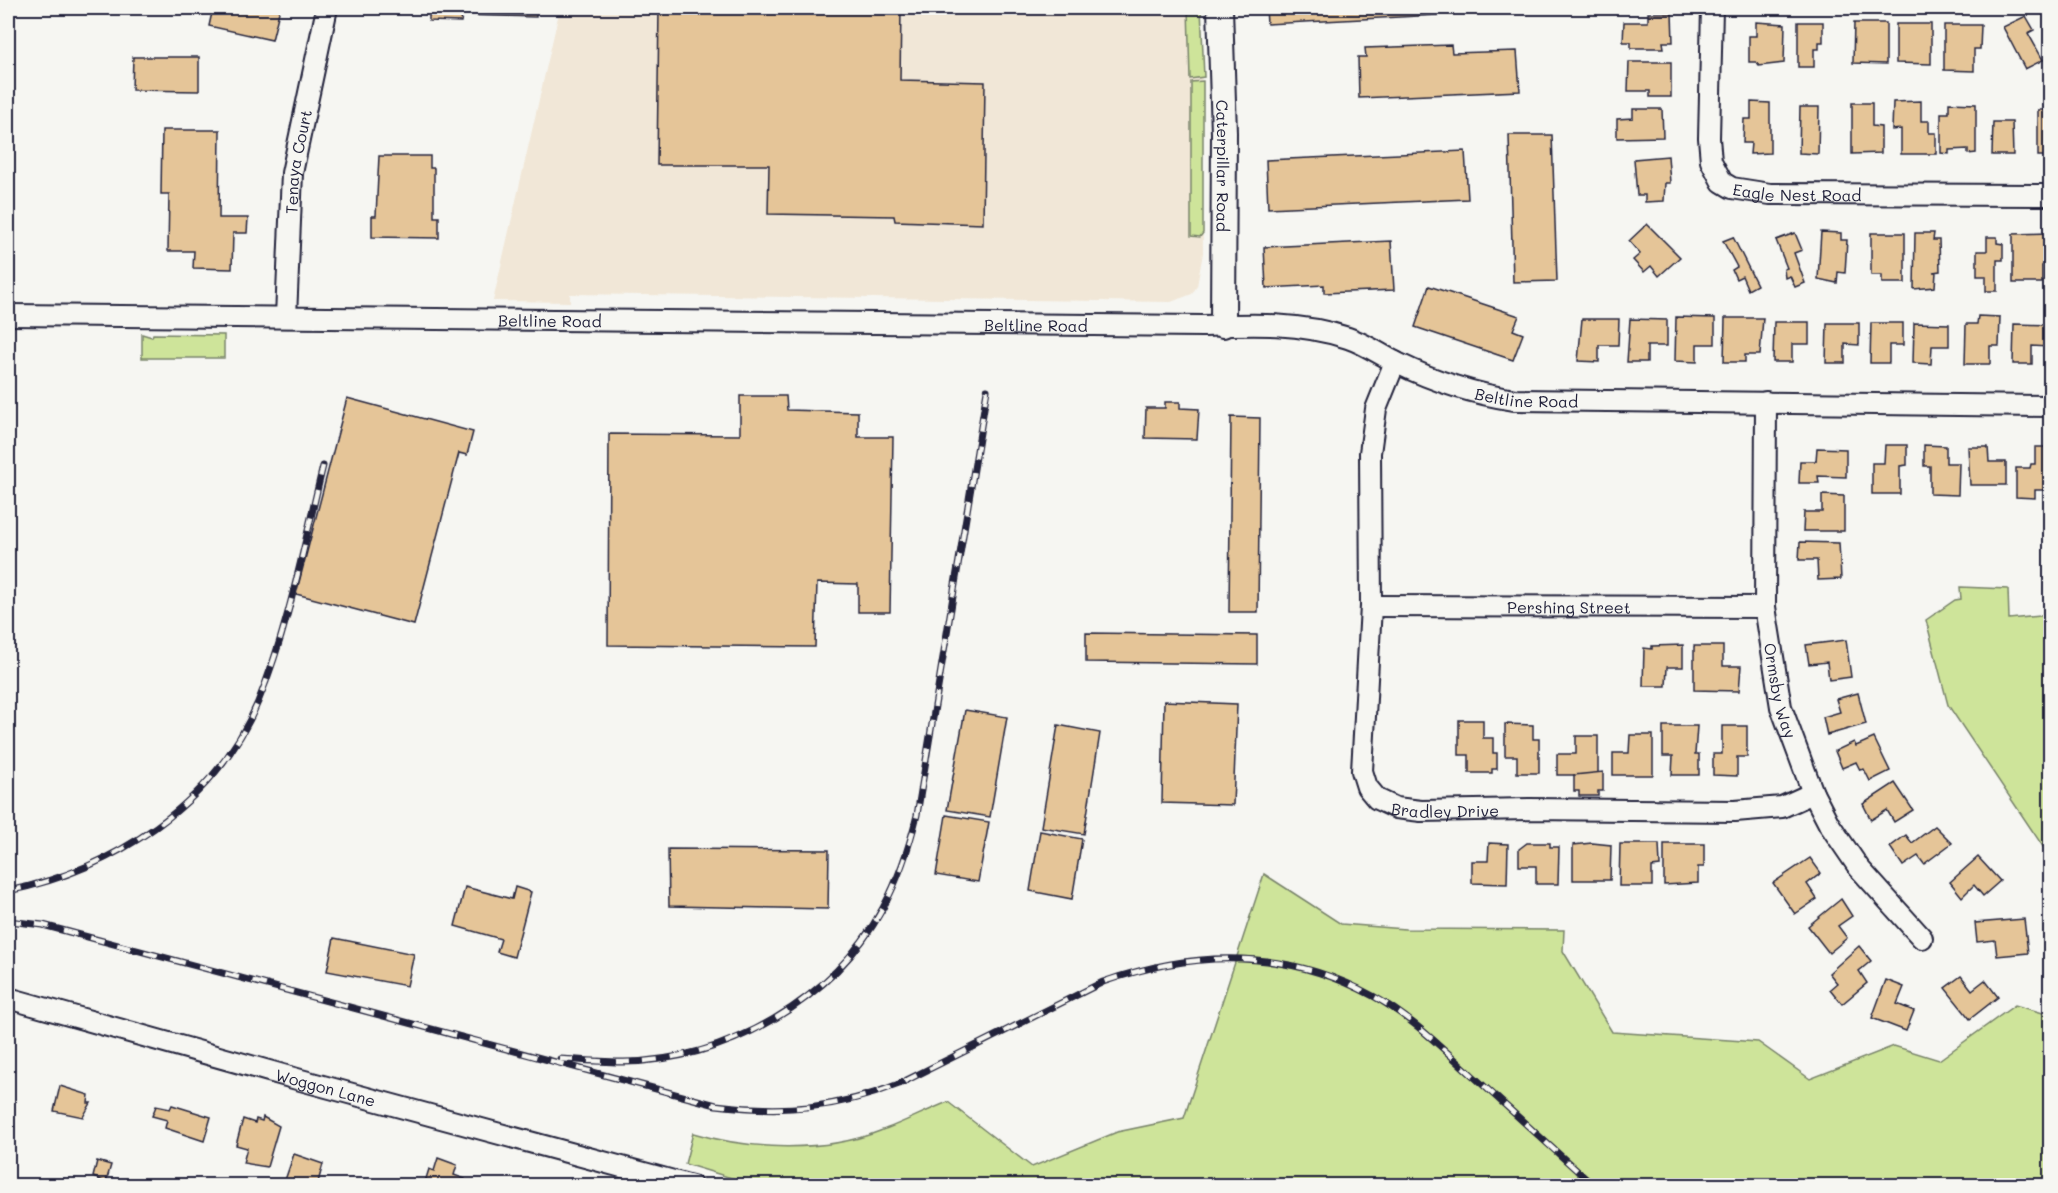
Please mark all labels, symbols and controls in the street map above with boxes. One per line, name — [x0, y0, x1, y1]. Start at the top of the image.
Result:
street label: Caterpillar Road — [1212, 99, 1235, 232]
street label: Tenaya Court — [280, 107, 316, 214]
street label: Eagle Nest Road — [1731, 178, 1862, 205]
street label: Beltline Road — [498, 309, 602, 331]
street label: Beltline Road — [984, 313, 1088, 335]
street label: Beltline Road — [1473, 382, 1578, 411]
street label: Pershing Street — [1507, 596, 1631, 617]
street label: Ormsby Way — [1760, 641, 1802, 741]
street label: Bradley Drive — [1390, 797, 1499, 822]
street label: Woggon Lane — [273, 1063, 378, 1110]

